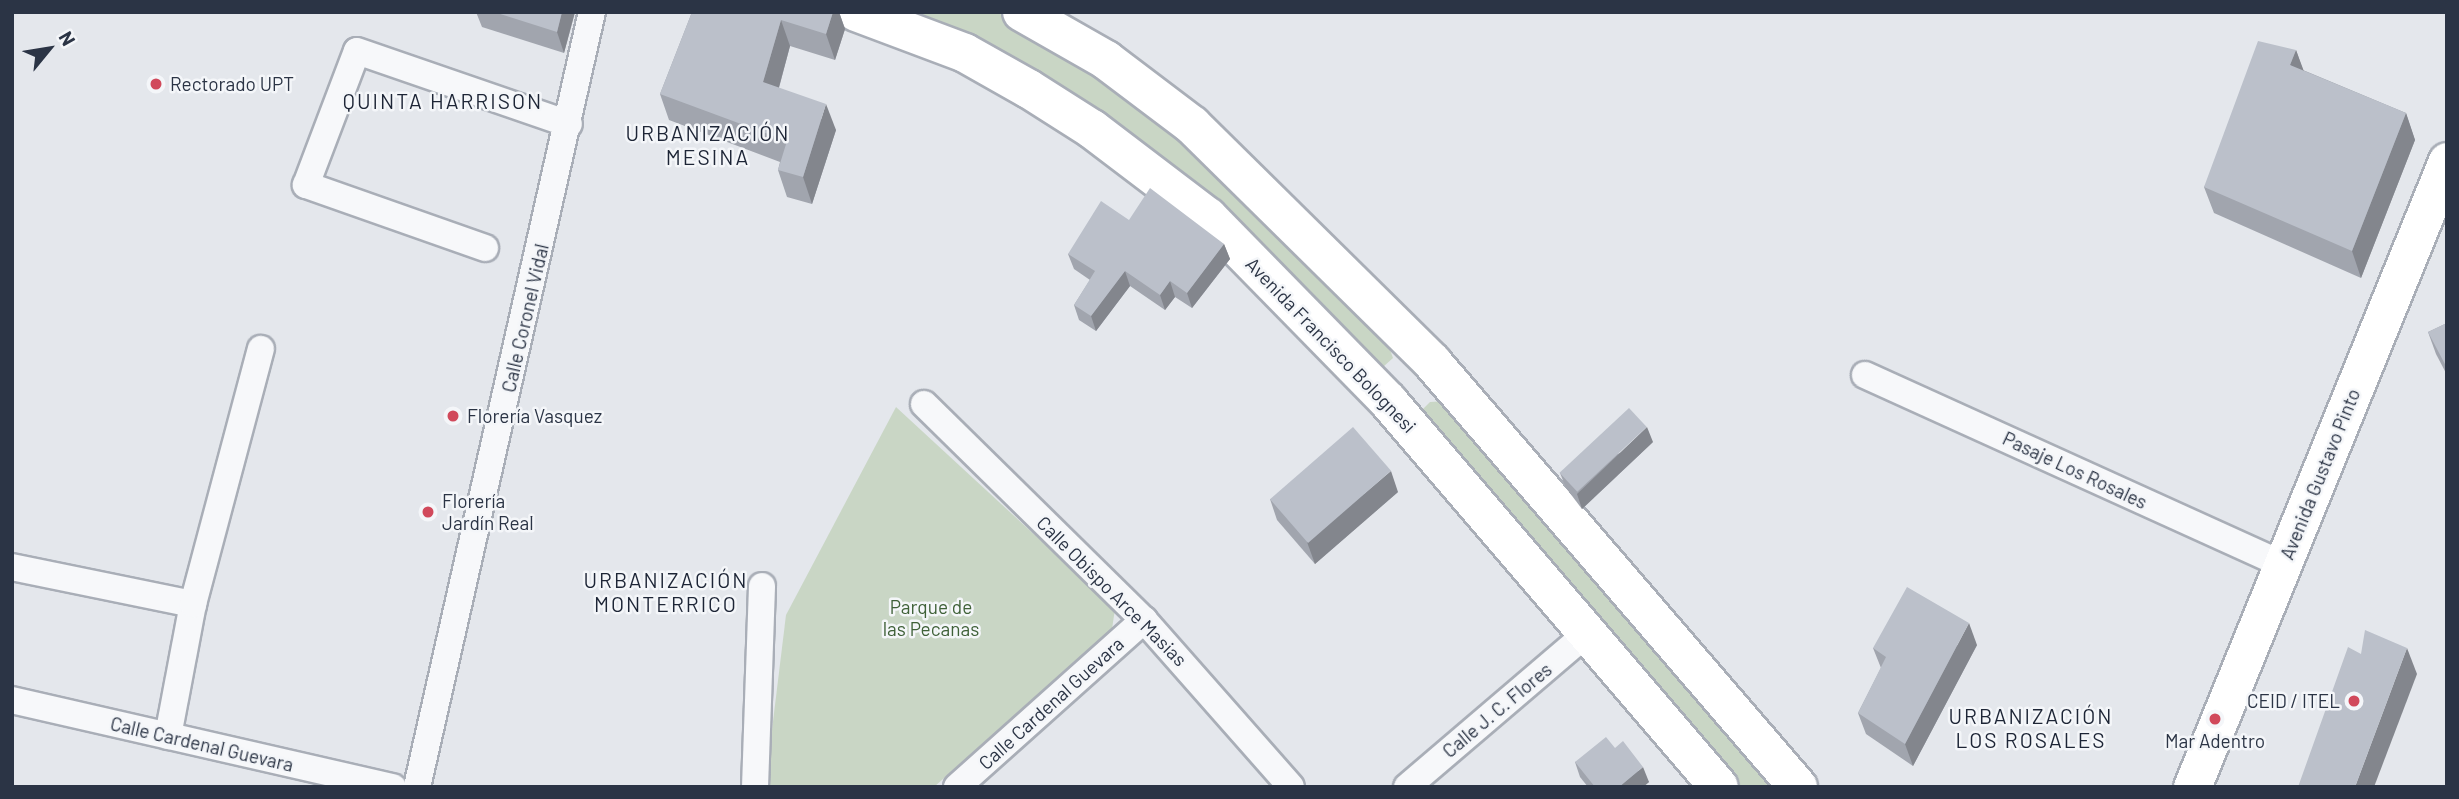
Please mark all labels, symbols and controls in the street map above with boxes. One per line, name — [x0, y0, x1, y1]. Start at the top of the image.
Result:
north arrow — [14, 14, 84, 84]
text: N — [54, 27, 81, 49]
place label: Rectorado UPT — [170, 73, 294, 95]
marker: Rectorado UPT — [148, 76, 164, 92]
district label: QUINTA HARRISON — [345, 88, 541, 114]
district label: URBANIZACIÓN MESINA — [627, 120, 789, 170]
street label: Calle Coronel Vidal — [497, 242, 553, 394]
street label: Avenida Francisco Bolognesi — [1241, 253, 1421, 437]
street label: Avenida Gustavo Pinto — [2275, 385, 2365, 563]
place label: Florería Vasquez — [467, 405, 602, 427]
marker: Florería Vasquez — [445, 408, 461, 424]
street label: Pasaje Los Rosales — [1999, 427, 2151, 513]
place label: Florería Jardín Real — [442, 490, 534, 534]
marker: Florería Jardín Real — [420, 504, 436, 520]
street label: Calle Obispo Arce Masias — [1032, 511, 1192, 671]
district label: URBANIZACIÓN MONTERRICO — [585, 567, 747, 617]
park label: Parque de las Pecanas — [883, 596, 979, 640]
street label: Calle Cardenal Guevara — [974, 632, 1128, 774]
street label: Calle J. C. Flores — [1438, 658, 1556, 762]
place label: CEID / ITEL — [2247, 690, 2340, 712]
marker: CEID / ITEL — [2346, 693, 2362, 709]
district label: URBANIZACIÓN LOS ROSALES — [1950, 703, 2112, 753]
marker: Mar Adentro — [2207, 711, 2223, 727]
street label: Calle Cardenal Guevara — [108, 712, 296, 776]
place label: Mar Adentro — [2165, 730, 2265, 752]

